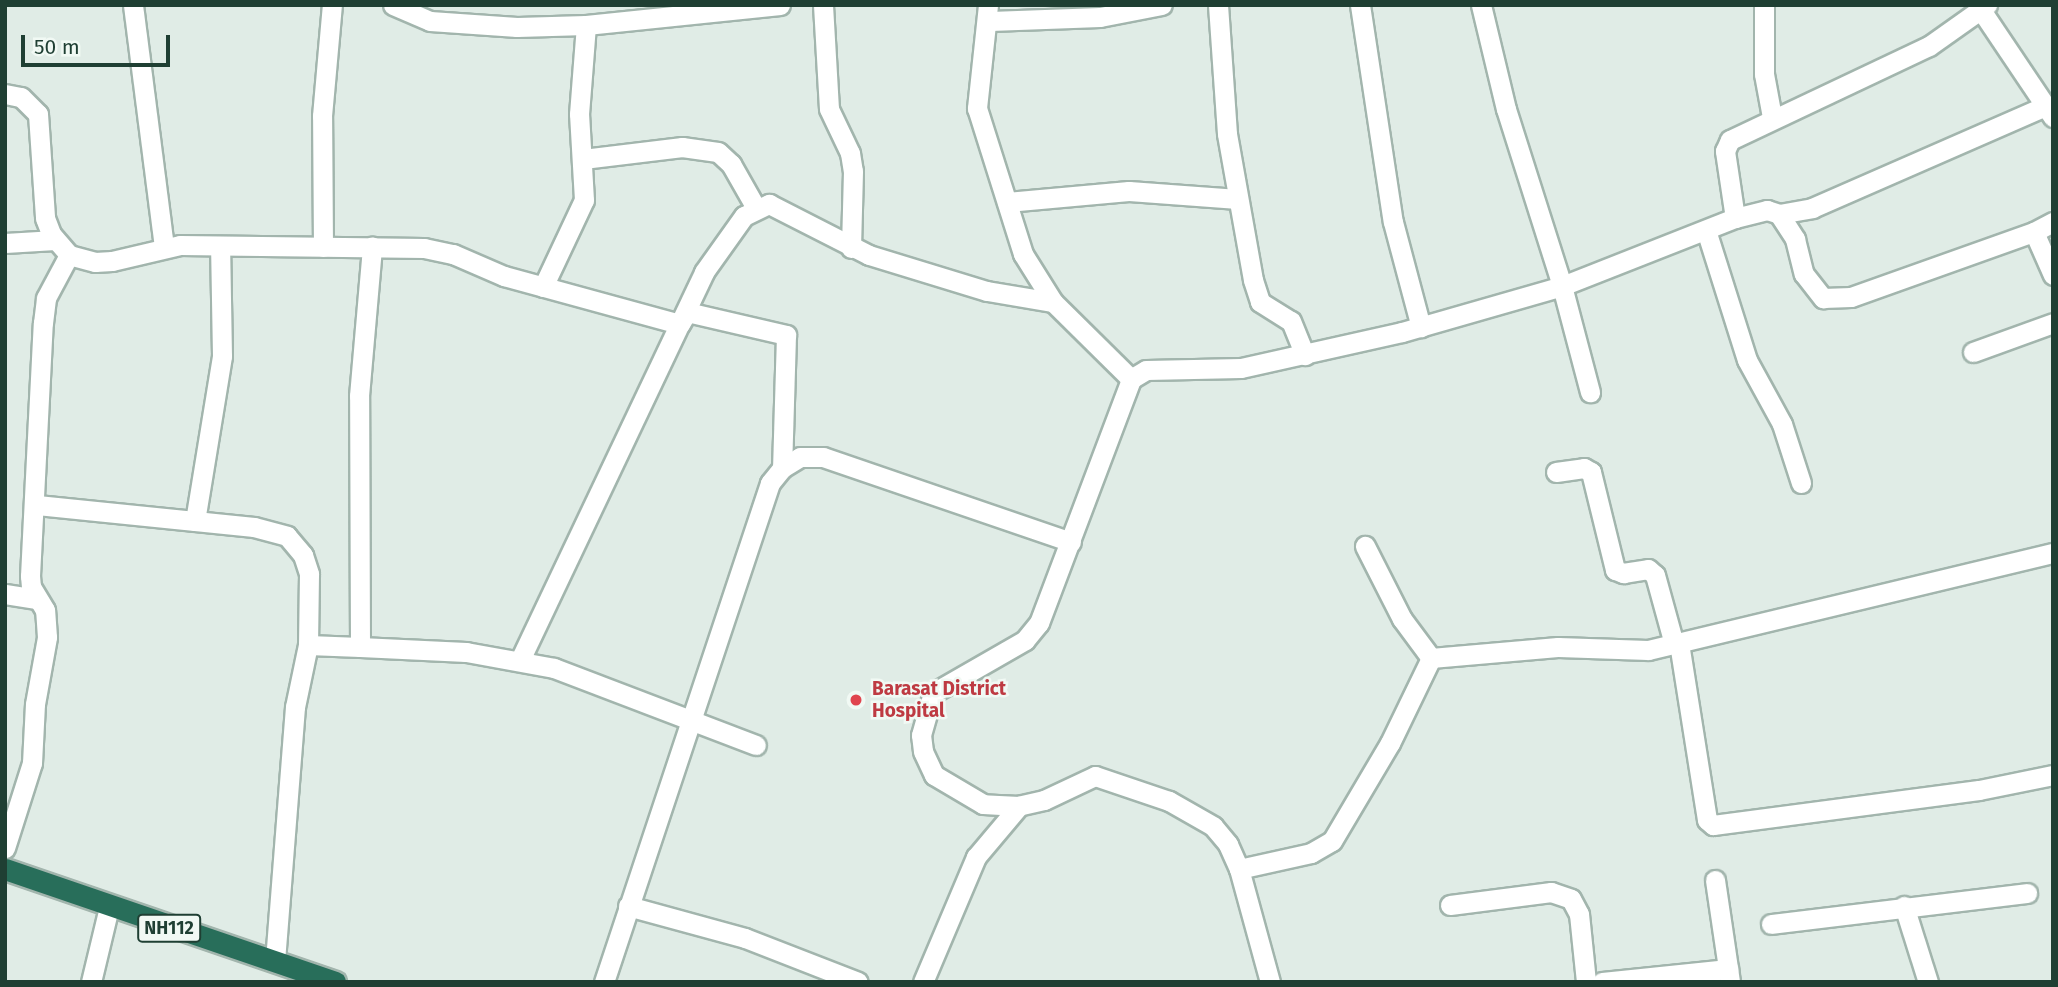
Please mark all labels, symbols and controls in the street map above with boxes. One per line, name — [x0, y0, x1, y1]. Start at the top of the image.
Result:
scale bar — [24, 21, 173, 65]
text: 50 m — [34, 34, 80, 60]
place label: Barasat District Hospital — [872, 678, 1006, 722]
marker: Barasat District Hospital — [846, 690, 866, 710]
road number: NH112 — [136, 914, 202, 943]

